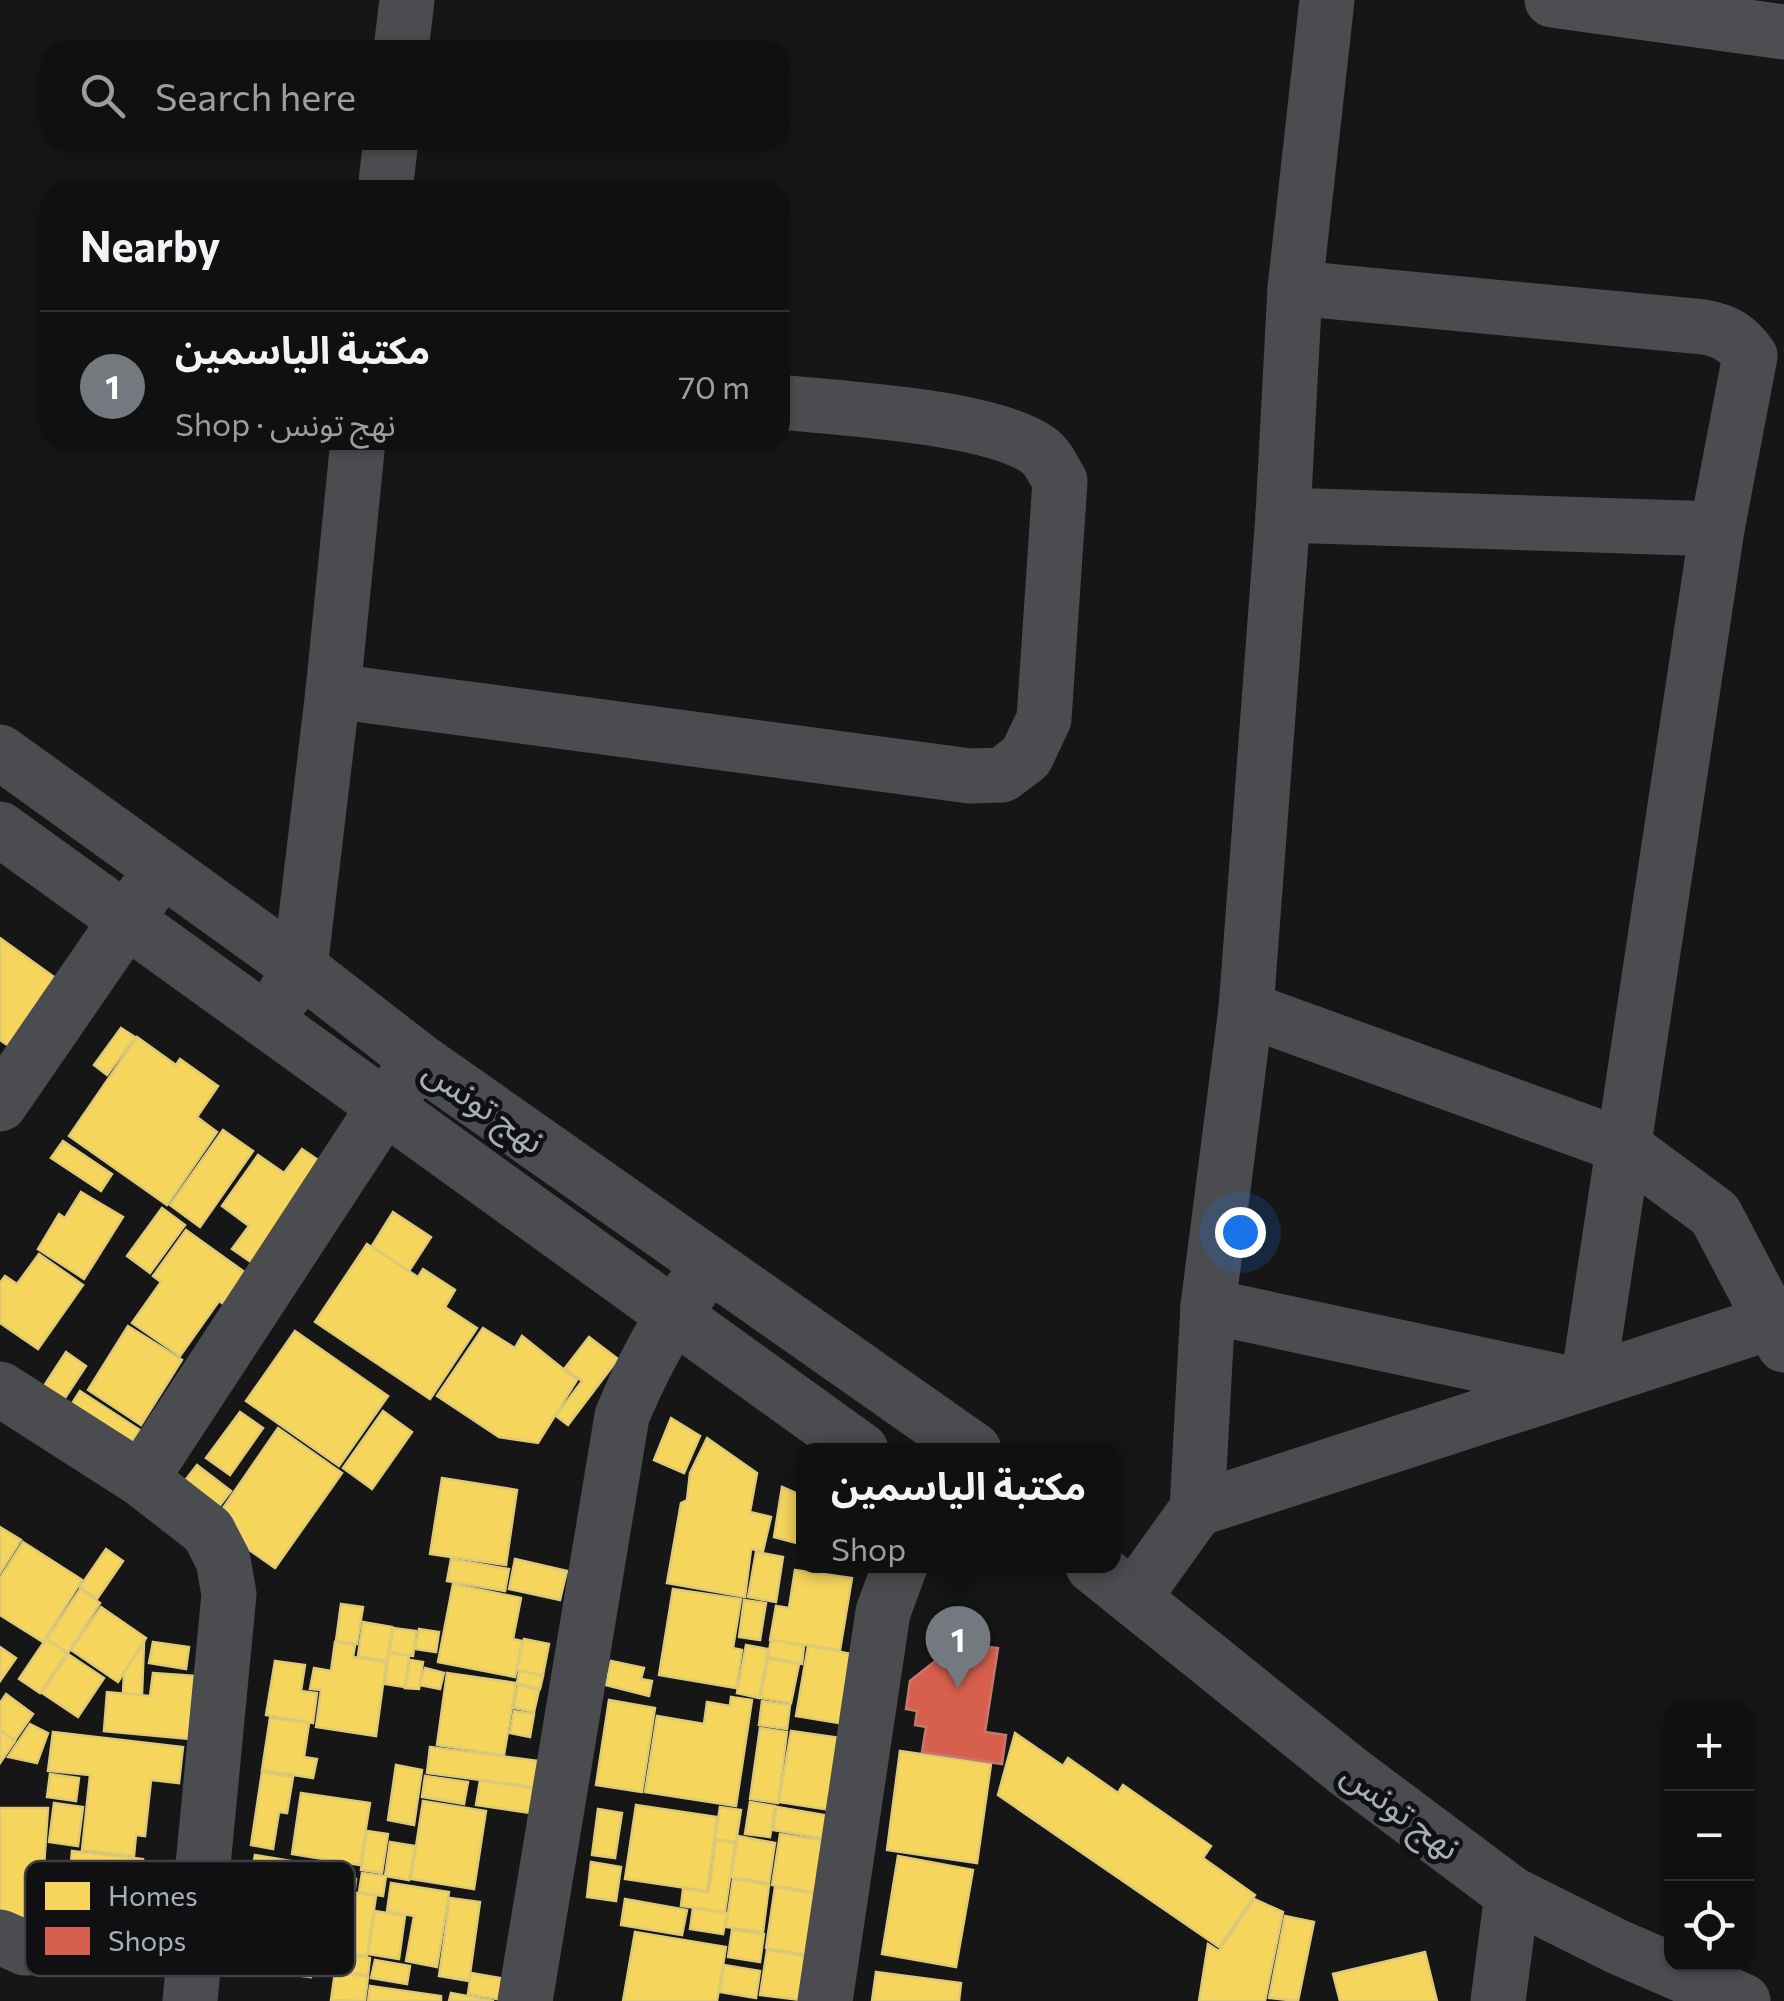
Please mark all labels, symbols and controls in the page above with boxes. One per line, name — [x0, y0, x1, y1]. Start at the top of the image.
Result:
search box — [40, 40, 790, 150]
icon: search — [75, 68, 130, 123]
text: Search here — [155, 72, 356, 119]
text: Nearby — [80, 219, 220, 271]
text: مكتبة الياسمين — [175, 325, 430, 372]
text: 1 — [105, 366, 120, 406]
text: 70 m — [678, 366, 750, 406]
text: Shop · نهج تونس — [175, 403, 396, 443]
street label: نهج تونس — [413, 1047, 554, 1167]
your location — [1215, 1207, 1266, 1258]
popup — [796, 1443, 1121, 1573]
text: مكتبة الياسمين — [831, 1461, 1086, 1508]
text: Shop — [831, 1528, 906, 1568]
pin: 1 — [926, 1606, 990, 1688]
map controls — [1664, 1701, 1754, 1971]
button: + — [1664, 1701, 1754, 1791]
street label: نهج تونس — [1330, 1750, 1470, 1873]
button: − — [1664, 1791, 1754, 1881]
legend — [25, 1861, 355, 1976]
text: Homes — [108, 1878, 198, 1912]
button: locate — [1664, 1881, 1754, 1971]
text: Shops — [108, 1923, 186, 1957]

